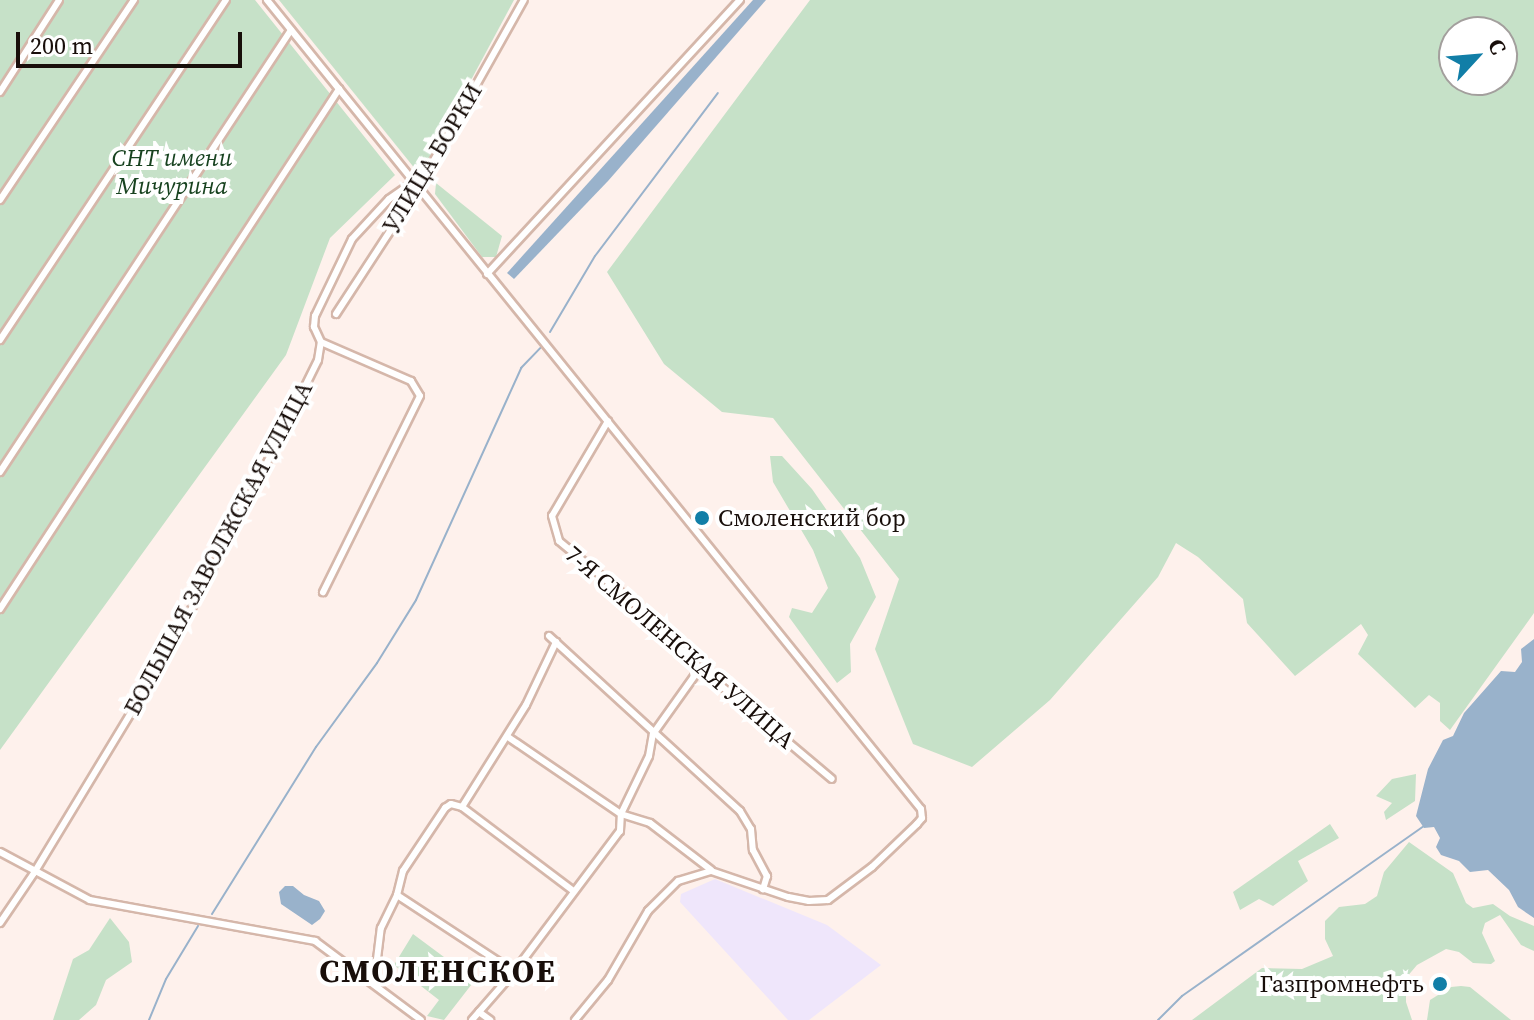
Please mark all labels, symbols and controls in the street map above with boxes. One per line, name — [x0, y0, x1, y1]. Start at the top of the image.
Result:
scale bar — [20, 16, 246, 66]
north arrow — [1438, 16, 1518, 96]
text: 200 m — [30, 29, 93, 62]
text: С — [1481, 34, 1514, 59]
street label: УЛИЦА БОРКИ — [376, 78, 488, 238]
park label: СНТ имени Мичурина — [112, 144, 232, 200]
street label: БОЛЬШАЯ ЗАВОЛЖСКАЯ УЛИЦА — [118, 376, 318, 720]
place label: Смоленский бор — [718, 504, 906, 532]
marker: Смоленский бор — [693, 509, 711, 527]
street label: 7-Я СМОЛЕНСКАЯ УЛИЦА — [559, 539, 801, 755]
district label: СМОЛЕНСКОЕ — [319, 952, 557, 990]
place label: Газпромнефть — [1260, 970, 1424, 998]
marker: Газпромнефть — [1431, 975, 1449, 993]

